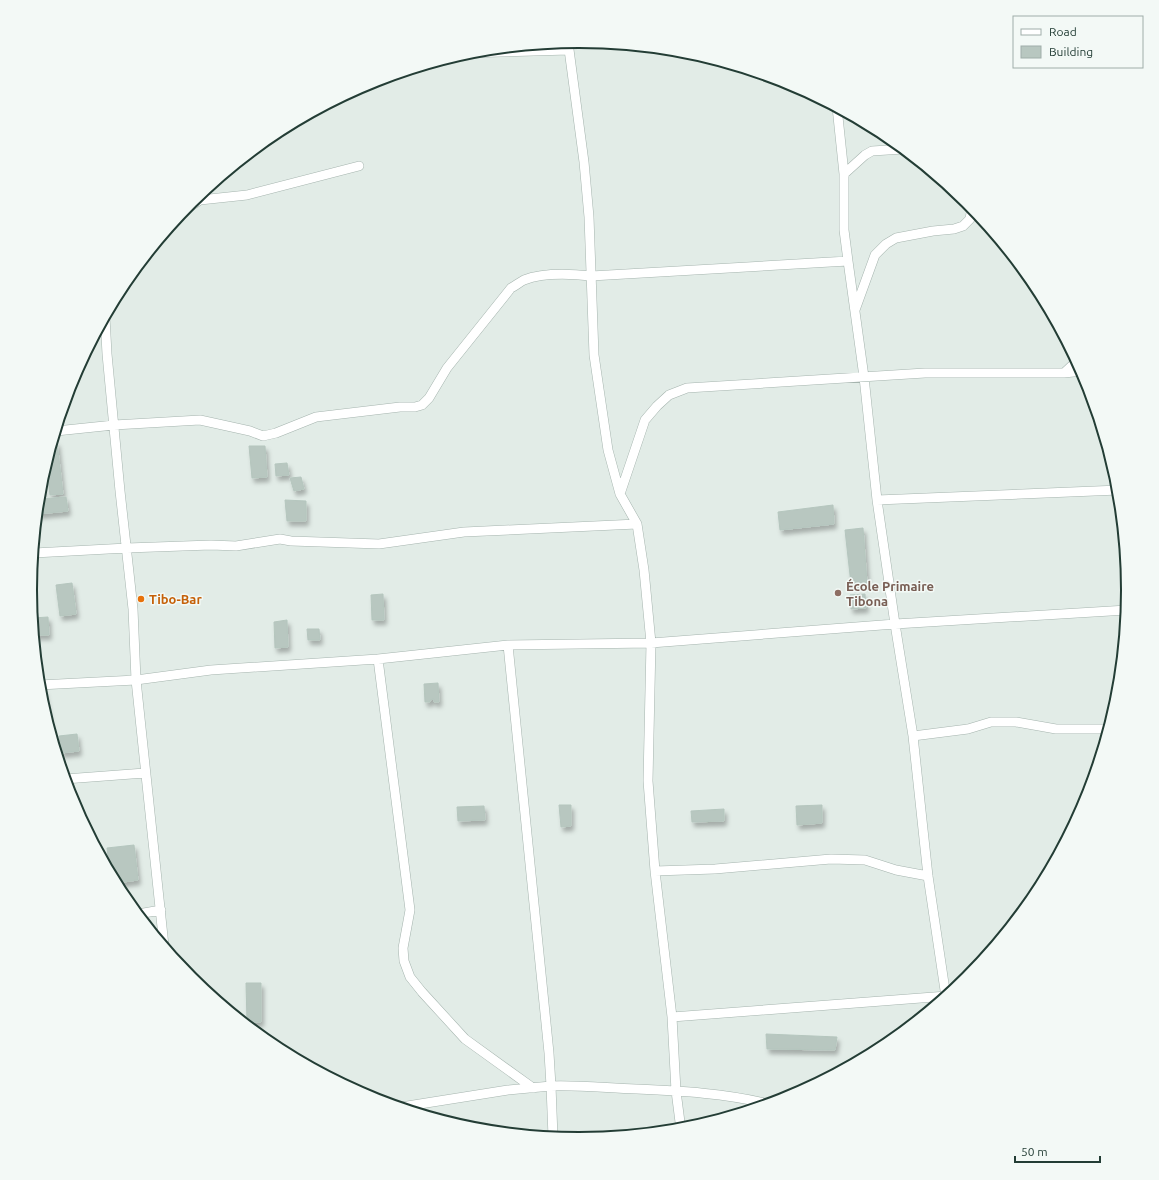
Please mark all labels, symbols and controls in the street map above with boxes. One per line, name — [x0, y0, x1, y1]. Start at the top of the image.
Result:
legend — [1013, 16, 1143, 68]
text: Road — [1049, 25, 1077, 38]
text: Building — [1049, 45, 1093, 58]
place label: École Primaire Tibona — [846, 578, 934, 608]
marker: École Primaire Tibona — [833, 588, 843, 598]
place label: Tibo-Bar — [149, 592, 202, 606]
marker: Tibo-Bar — [136, 594, 146, 604]
scale bar — [1015, 1138, 1100, 1164]
text: 50 m — [1021, 1145, 1048, 1158]

